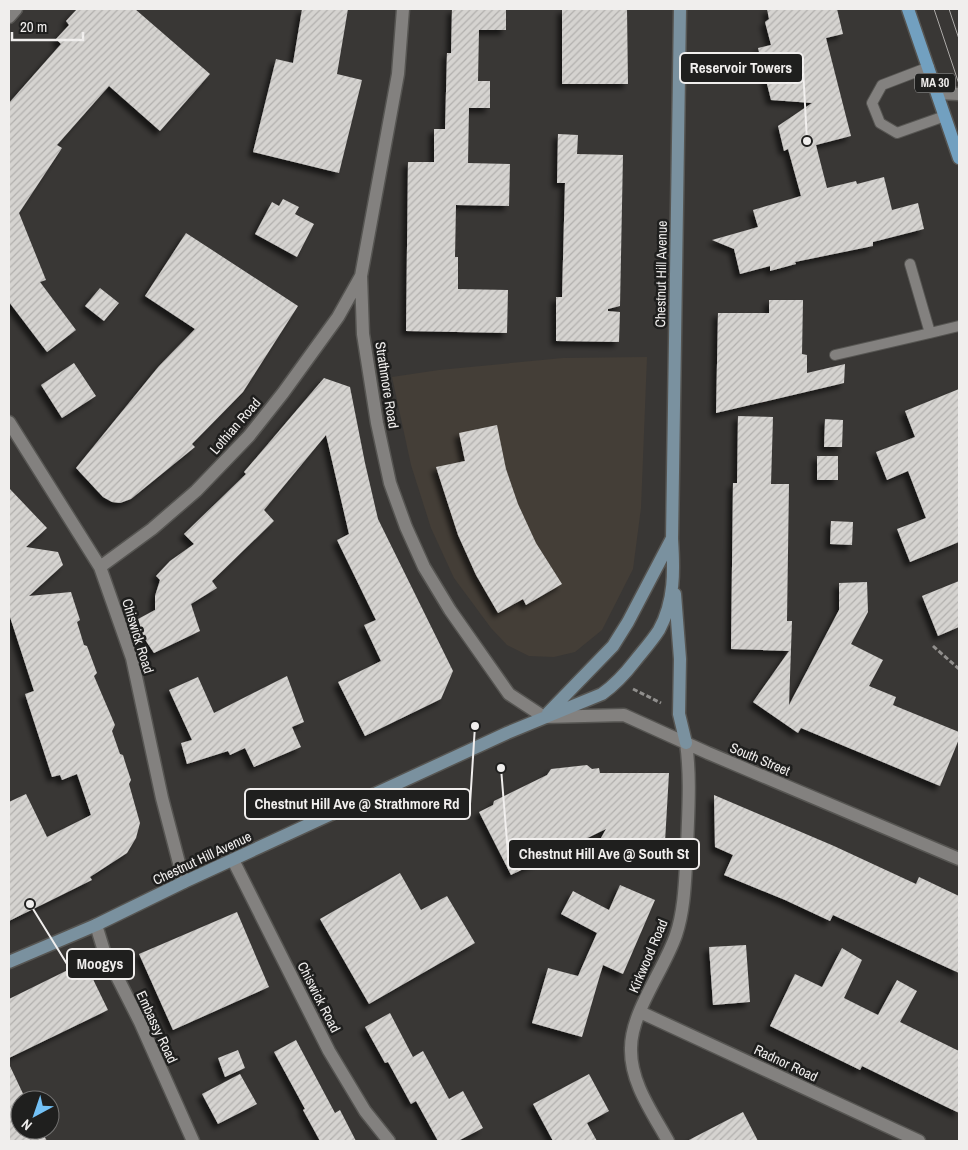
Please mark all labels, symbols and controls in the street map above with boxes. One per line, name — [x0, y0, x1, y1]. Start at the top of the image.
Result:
scale bar — [12, 10, 84, 42]
text: 20 m — [20, 16, 47, 37]
callout: Reservoir Towers — [680, 53, 803, 83]
text: Reservoir Towers — [690, 57, 792, 78]
road number: MA 30 — [915, 74, 955, 92]
street label: Chestnut Hill Avenue — [651, 220, 671, 328]
street label: Strathmore Road — [371, 340, 403, 430]
street label: Lothian Road — [206, 394, 264, 458]
street label: Chiswick Road — [118, 596, 158, 676]
street label: South Street — [727, 738, 793, 780]
callout: Chestnut Hill Ave @ Strathmore Rd — [245, 789, 470, 819]
text: Chestnut Hill Ave @ Strathmore Rd — [254, 793, 460, 814]
street label: Chestnut Hill Avenue — [150, 827, 254, 889]
callout: Chestnut Hill Ave @ South St — [508, 839, 699, 869]
text: Chestnut Hill Ave @ South St — [519, 843, 689, 864]
street label: Kirkwood Road — [624, 916, 672, 996]
callout: Moogys — [67, 949, 134, 979]
text: Moogys — [77, 953, 123, 974]
street label: Chiswick Road — [293, 959, 345, 1035]
street label: Embassy Road — [132, 988, 182, 1066]
street label: Radnor Road — [751, 1040, 821, 1086]
north arrow — [10, 1090, 60, 1140]
text: N — [18, 1115, 36, 1135]

